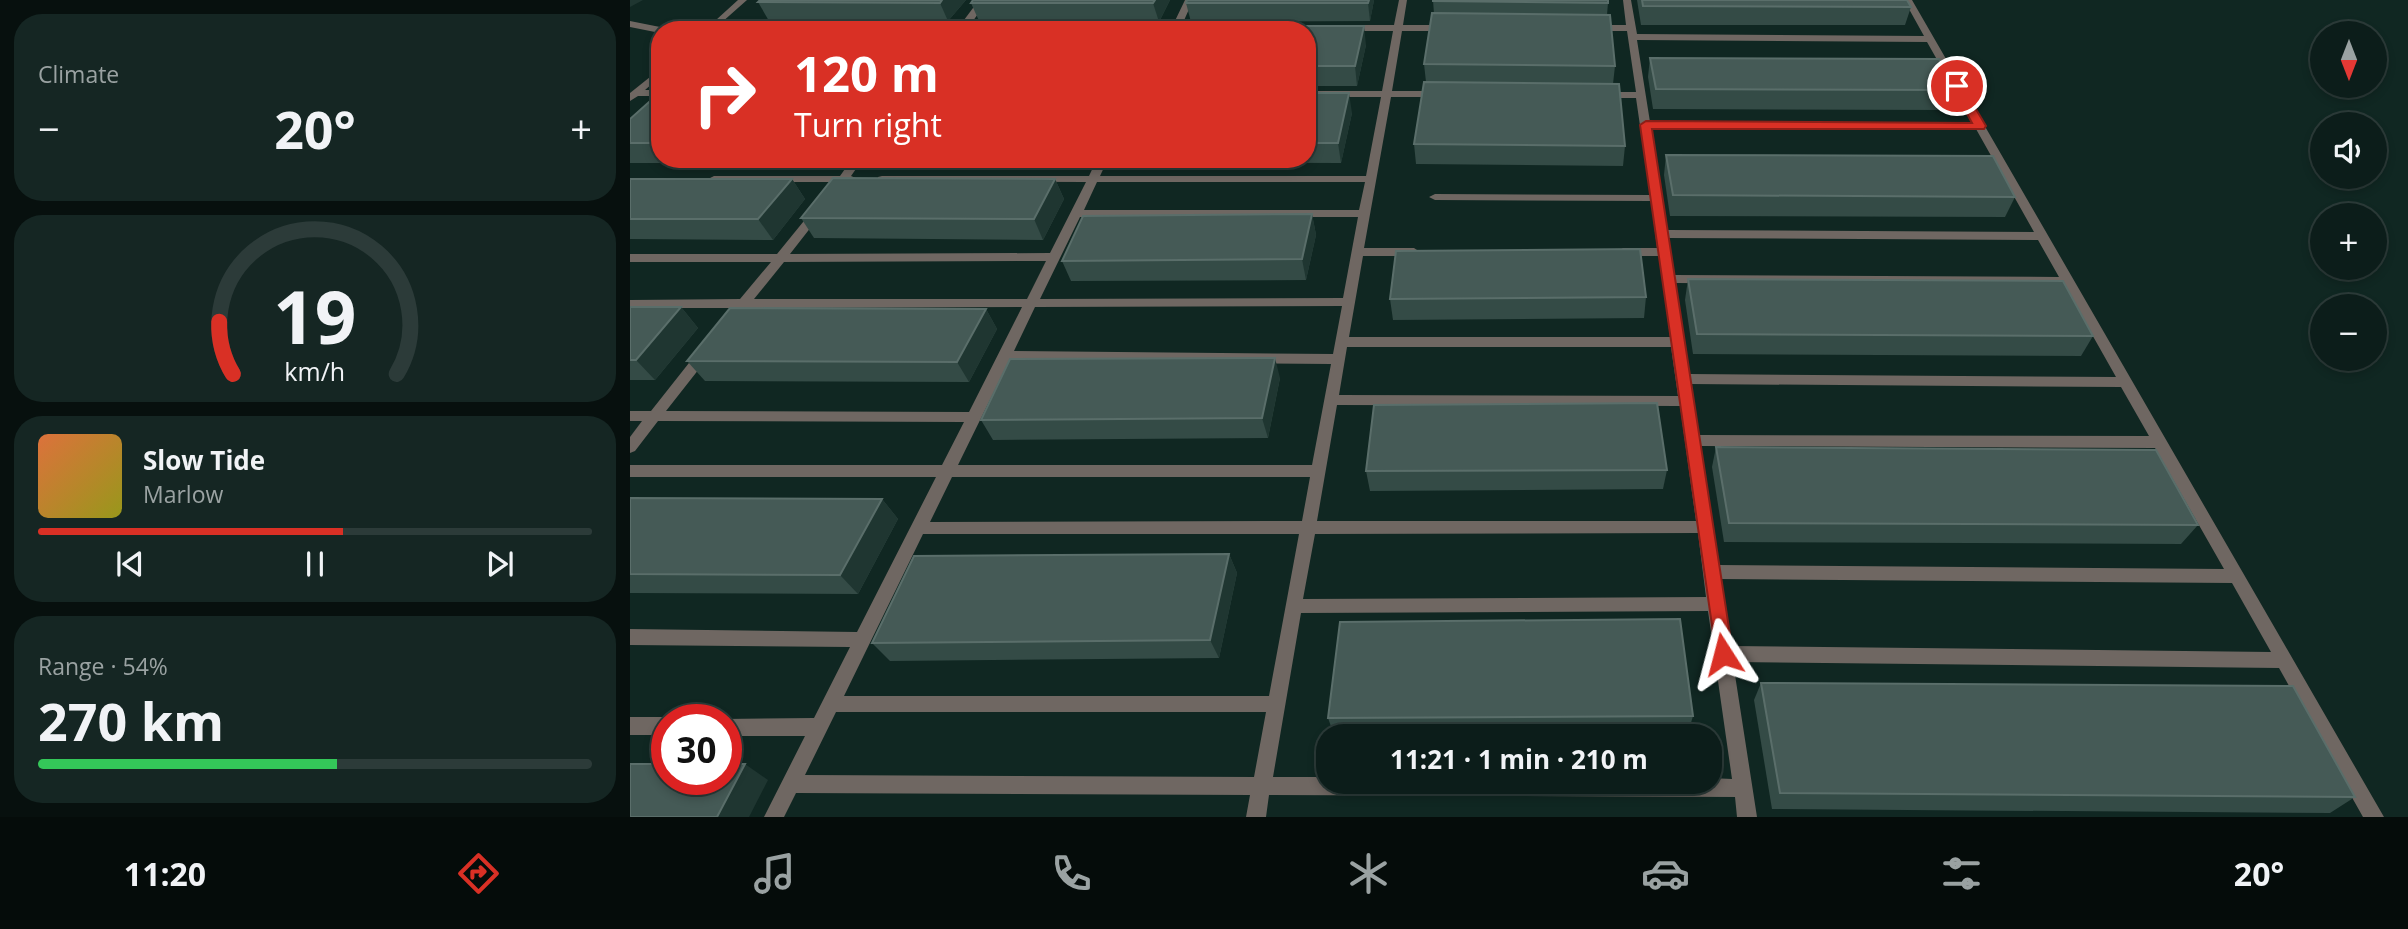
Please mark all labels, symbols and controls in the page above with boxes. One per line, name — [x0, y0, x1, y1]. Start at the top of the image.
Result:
north arrow — [2310, 21, 2387, 98]
map controls — [2310, 21, 2387, 371]
text: 120 m — [794, 40, 939, 106]
icon: right — [679, 49, 770, 140]
pin — [1927, 56, 1987, 116]
text: Climate — [38, 58, 119, 90]
icon: arrive — [1938, 67, 1976, 105]
text: 20° — [274, 93, 356, 164]
text: − — [38, 102, 60, 154]
text: + — [570, 102, 592, 154]
text: Turn right — [794, 103, 942, 146]
button: sound — [2310, 112, 2387, 189]
button: + — [2310, 203, 2387, 280]
text: 19 — [273, 267, 357, 366]
button: − — [2310, 294, 2387, 371]
text: km/h — [285, 354, 345, 388]
text: Slow Tide — [143, 442, 265, 478]
text: Marlow — [143, 478, 223, 510]
icon: previous — [111, 545, 149, 583]
icon: pause — [296, 545, 334, 583]
icon: next — [481, 545, 519, 583]
position arrow — [1686, 617, 1760, 691]
text: Range · 54% — [38, 650, 168, 682]
text: 270 km — [38, 685, 224, 756]
speed limit sign: 30 — [651, 704, 742, 795]
text: 11:21 · 1 min · 210 m — [1390, 741, 1648, 777]
icon: directions — [454, 849, 503, 898]
icon: music — [750, 849, 799, 898]
icon: phone — [1047, 849, 1096, 898]
icon: climate — [1344, 849, 1393, 898]
icon: car — [1641, 849, 1690, 898]
icon: filters — [1937, 849, 1986, 898]
text: 11:20 — [124, 852, 206, 895]
text: 20° — [2234, 852, 2284, 895]

